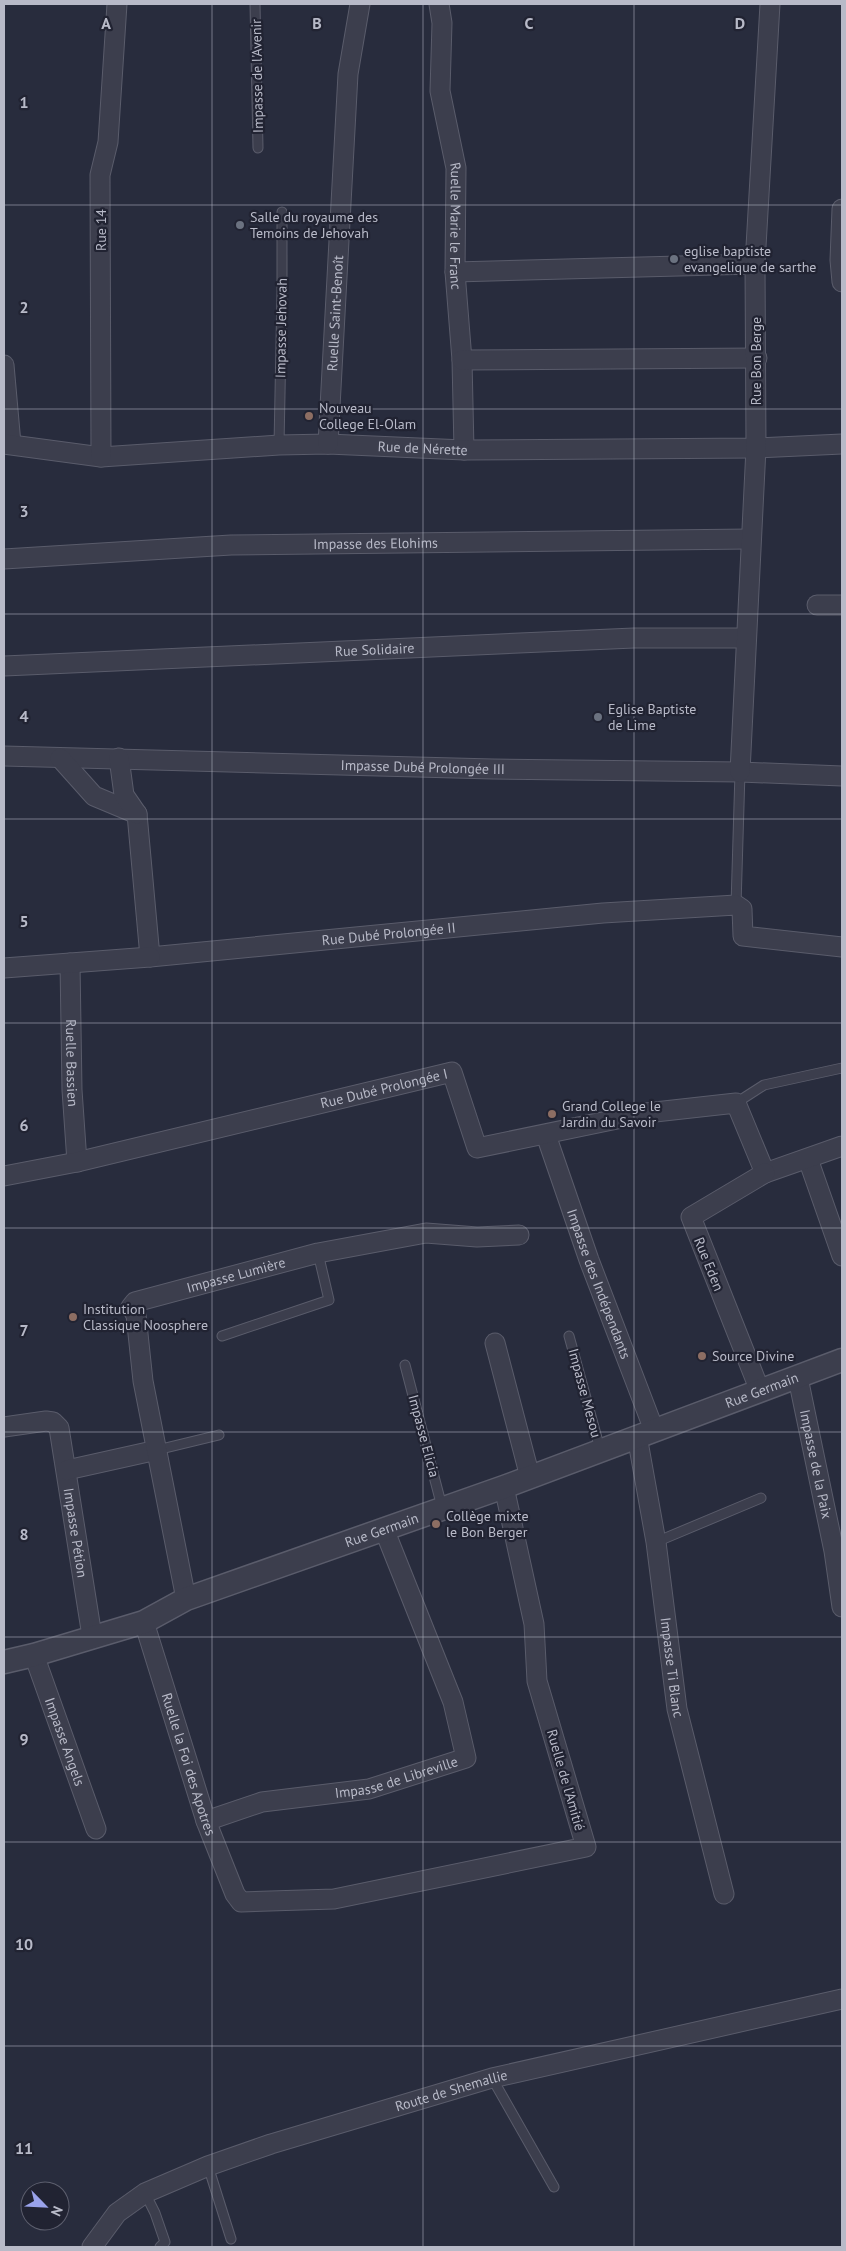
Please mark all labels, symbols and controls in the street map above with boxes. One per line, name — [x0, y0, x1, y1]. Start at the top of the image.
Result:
text: A — [101, 13, 111, 33]
text: B — [312, 13, 322, 33]
text: C — [525, 13, 534, 33]
text: D — [735, 13, 745, 33]
street label: Impasse de l'Avenir — [247, 19, 267, 133]
text: 1 — [19, 92, 29, 112]
street label: Ruelle Marie le Franc — [446, 161, 465, 290]
place label: Salle du royaume des Temoins de Jehovah — [250, 208, 378, 242]
street label: Rue 14 — [92, 209, 110, 251]
marker: Salle du royaume des Temoins de Jehovah — [234, 219, 246, 231]
place label: eglise baptiste evangelique de sarthe — [684, 242, 816, 276]
marker: eglise baptiste evangelique de sarthe — [668, 253, 680, 265]
street label: Ruelle Saint-Benoît — [323, 254, 347, 372]
street label: Impasse Jehovah — [271, 278, 291, 378]
text: 2 — [19, 297, 29, 317]
street label: Rue Bon Berge — [747, 317, 765, 405]
place label: Nouveau College El-Olam — [319, 399, 416, 433]
marker: Nouveau College El-Olam — [303, 410, 315, 422]
street label: Rue de Nérette — [377, 437, 468, 459]
text: 3 — [19, 501, 29, 521]
street label: Impasse des Elohims — [313, 534, 438, 553]
street label: Rue Solidaire — [334, 639, 415, 660]
place label: Eglise Baptiste de Lime — [608, 700, 696, 734]
text: 4 — [19, 706, 29, 726]
marker: Eglise Baptiste de Lime — [592, 711, 604, 723]
street label: Impasse Dubé Prolongée III — [340, 756, 505, 778]
text: 5 — [19, 911, 29, 931]
street label: Rue Dubé Prolongée II — [321, 918, 456, 949]
street label: Ruelle Bassien — [62, 1019, 82, 1107]
street label: Rue Dubé Prolongée I — [319, 1064, 449, 1112]
place label: Grand College le Jardin du Savoir — [561, 1097, 661, 1131]
marker: Grand College le Jardin du Savoir — [546, 1108, 558, 1120]
text: 6 — [19, 1115, 29, 1135]
street label: Impasse des Indépendants — [563, 1206, 635, 1361]
street label: Rue Eden — [690, 1234, 728, 1294]
street label: Impasse Lumière — [185, 1253, 287, 1297]
place label: Institution Classique Noosphere — [83, 1300, 208, 1334]
marker: Institution Classique Noosphere — [67, 1311, 79, 1323]
text: 7 — [19, 1320, 29, 1340]
street label: Impasse Mesou — [564, 1346, 606, 1440]
place label: Source Divine — [712, 1347, 794, 1365]
marker: Source Divine — [696, 1350, 708, 1362]
street label: Rue Germain — [723, 1368, 801, 1412]
street label: Impasse Elicia — [404, 1393, 444, 1479]
street label: Impasse de la Paix — [796, 1408, 836, 1520]
street label: Impasse Pétion — [60, 1486, 92, 1579]
place label: Collège mixte le Bon Berger — [446, 1507, 529, 1541]
street label: Rue Germain — [342, 1509, 421, 1551]
marker: Collège mixte le Bon Berger — [430, 1518, 442, 1530]
text: 8 — [19, 1524, 29, 1544]
street label: Impasse Ti Blanc — [657, 1616, 688, 1719]
street label: Ruelle la Foi des Apotres — [158, 1691, 220, 1838]
street label: Impasse Angels — [41, 1695, 89, 1788]
street label: Ruelle de l'Amitié — [543, 1727, 589, 1833]
text: 9 — [19, 1729, 29, 1749]
street label: Impasse de Libreville — [334, 1752, 460, 1802]
text: 10 — [15, 1934, 33, 1954]
street label: Route de Shemallie — [393, 2066, 509, 2115]
text: 11 — [15, 2138, 33, 2158]
north arrow — [20, 2181, 70, 2231]
text: N — [47, 2203, 67, 2219]

